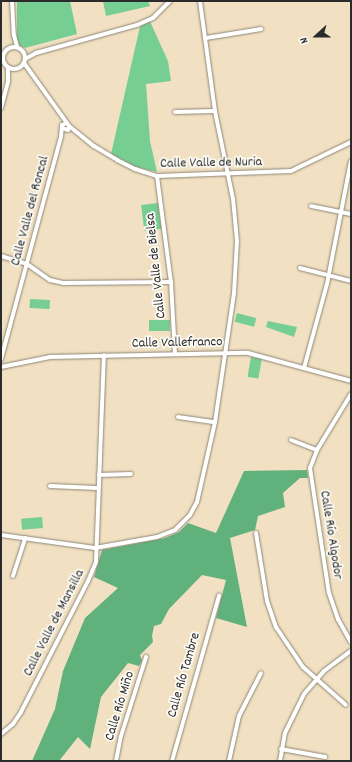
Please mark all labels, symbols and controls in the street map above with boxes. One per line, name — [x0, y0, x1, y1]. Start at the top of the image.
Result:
north arrow — [296, 16, 336, 56]
text: N — [296, 35, 313, 46]
street label: Calle Valle del Roncal — [7, 154, 53, 268]
street label: Calle Valle de Nuria — [160, 154, 262, 172]
street label: Calle Valle de Bielsa — [142, 212, 170, 320]
street label: Calle Vallefranco — [132, 334, 222, 352]
street label: Calle Río Algodor — [316, 489, 346, 581]
street label: Calle Valle de Mansilla — [20, 567, 88, 679]
street label: Calle Río Tambre — [164, 631, 204, 719]
street label: Calle Río Miño — [101, 669, 139, 743]

